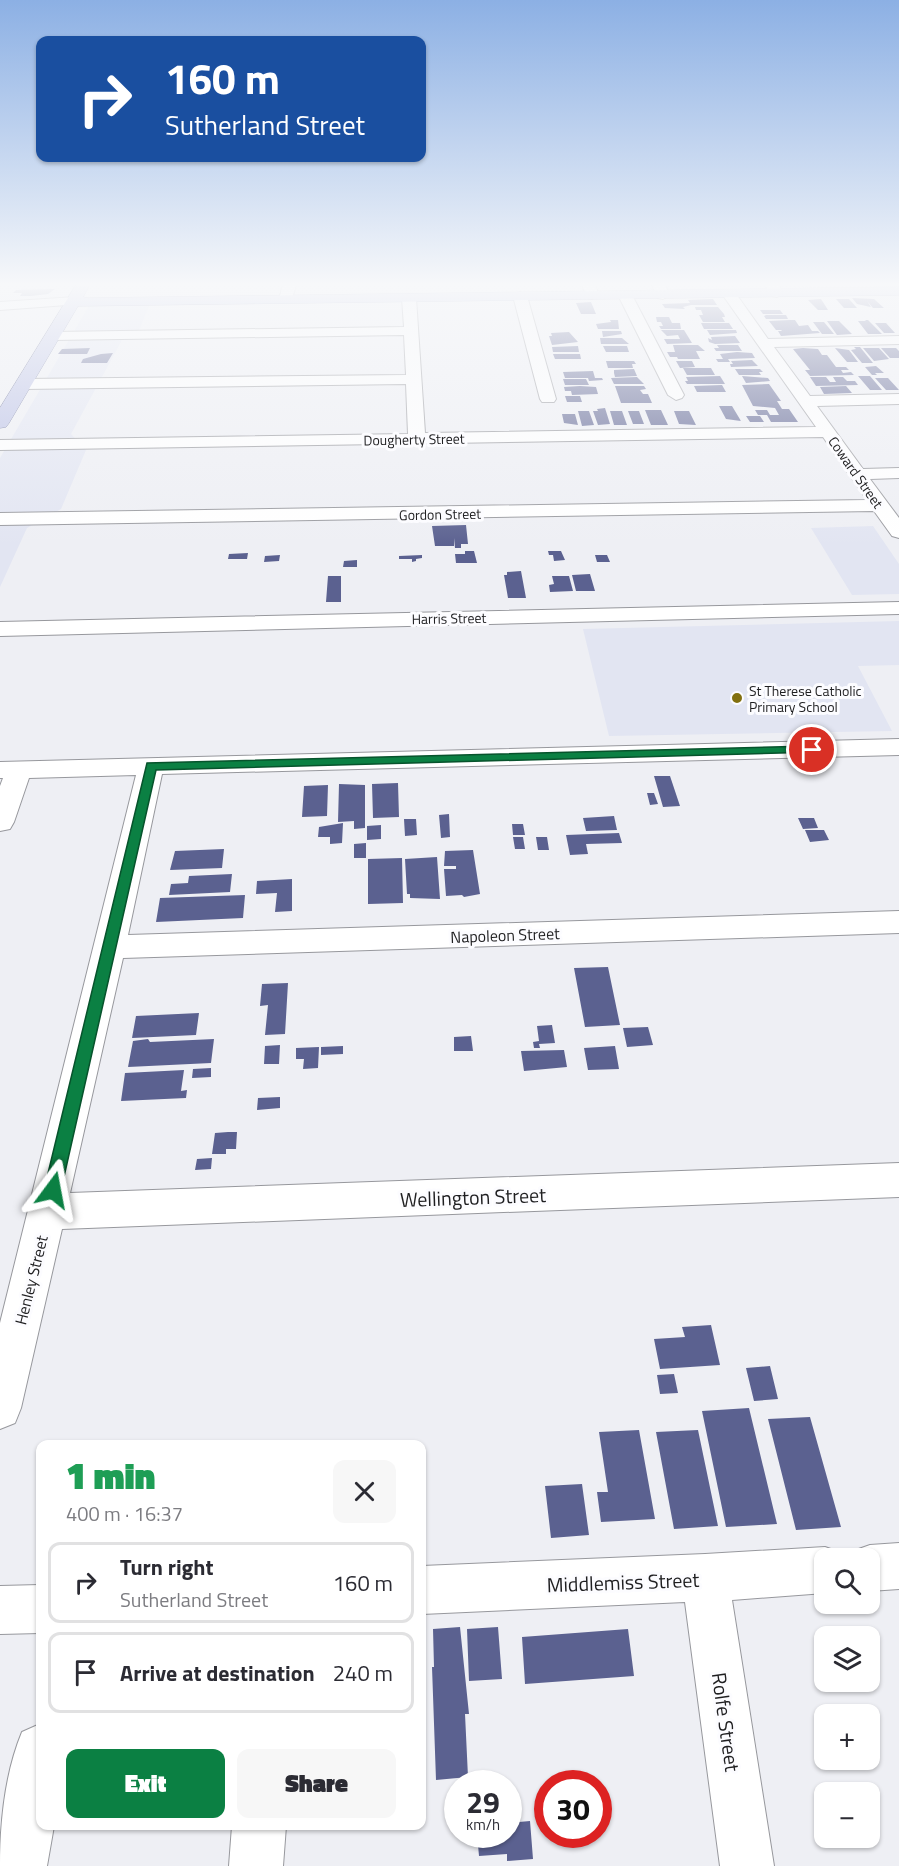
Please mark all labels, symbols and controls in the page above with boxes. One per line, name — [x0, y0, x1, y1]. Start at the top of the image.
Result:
text: 160 m — [165, 46, 280, 110]
icon: right — [66, 60, 144, 138]
text: Sutherland Street — [165, 104, 365, 145]
street label: Dougherty Street — [363, 428, 465, 450]
street label: Coward Street — [823, 432, 889, 512]
street label: Gordon Street — [399, 503, 481, 525]
street label: Harris Street — [411, 607, 487, 629]
place label: St Therese Catholic Primary School — [749, 680, 862, 717]
marker: St Therese Catholic Primary School — [730, 691, 744, 705]
pin — [786, 724, 837, 775]
icon: arrive — [795, 733, 828, 766]
street label: Napoleon Street — [450, 921, 560, 949]
position arrow — [21, 1158, 85, 1222]
street label: Wellington Street — [399, 1179, 547, 1215]
street label: Henley Street — [8, 1232, 54, 1327]
text: 1 min — [66, 1448, 155, 1503]
button: close — [333, 1460, 396, 1523]
text: 400 m · 16:37 — [66, 1498, 183, 1529]
map controls — [814, 1548, 880, 1848]
button: search — [814, 1548, 880, 1614]
text: Turn right — [120, 1550, 214, 1584]
street label: Middlemiss Street — [546, 1564, 700, 1600]
icon: right — [69, 1566, 102, 1599]
text: 160 m — [333, 1566, 393, 1600]
text: Sutherland Street — [120, 1584, 268, 1615]
button: layers — [814, 1626, 880, 1692]
icon: arrive — [69, 1656, 102, 1689]
text: Arrive at destination — [120, 1656, 315, 1690]
text: 240 m — [333, 1656, 393, 1690]
street label: Rolfe Street — [704, 1670, 748, 1774]
button: + — [814, 1704, 880, 1770]
button: Exit — [66, 1749, 225, 1818]
button: Share — [237, 1749, 396, 1818]
speed limit sign: 30 — [534, 1770, 612, 1848]
text: 29 — [466, 1779, 500, 1825]
button: − — [814, 1782, 880, 1848]
text: km/h — [466, 1813, 500, 1836]

